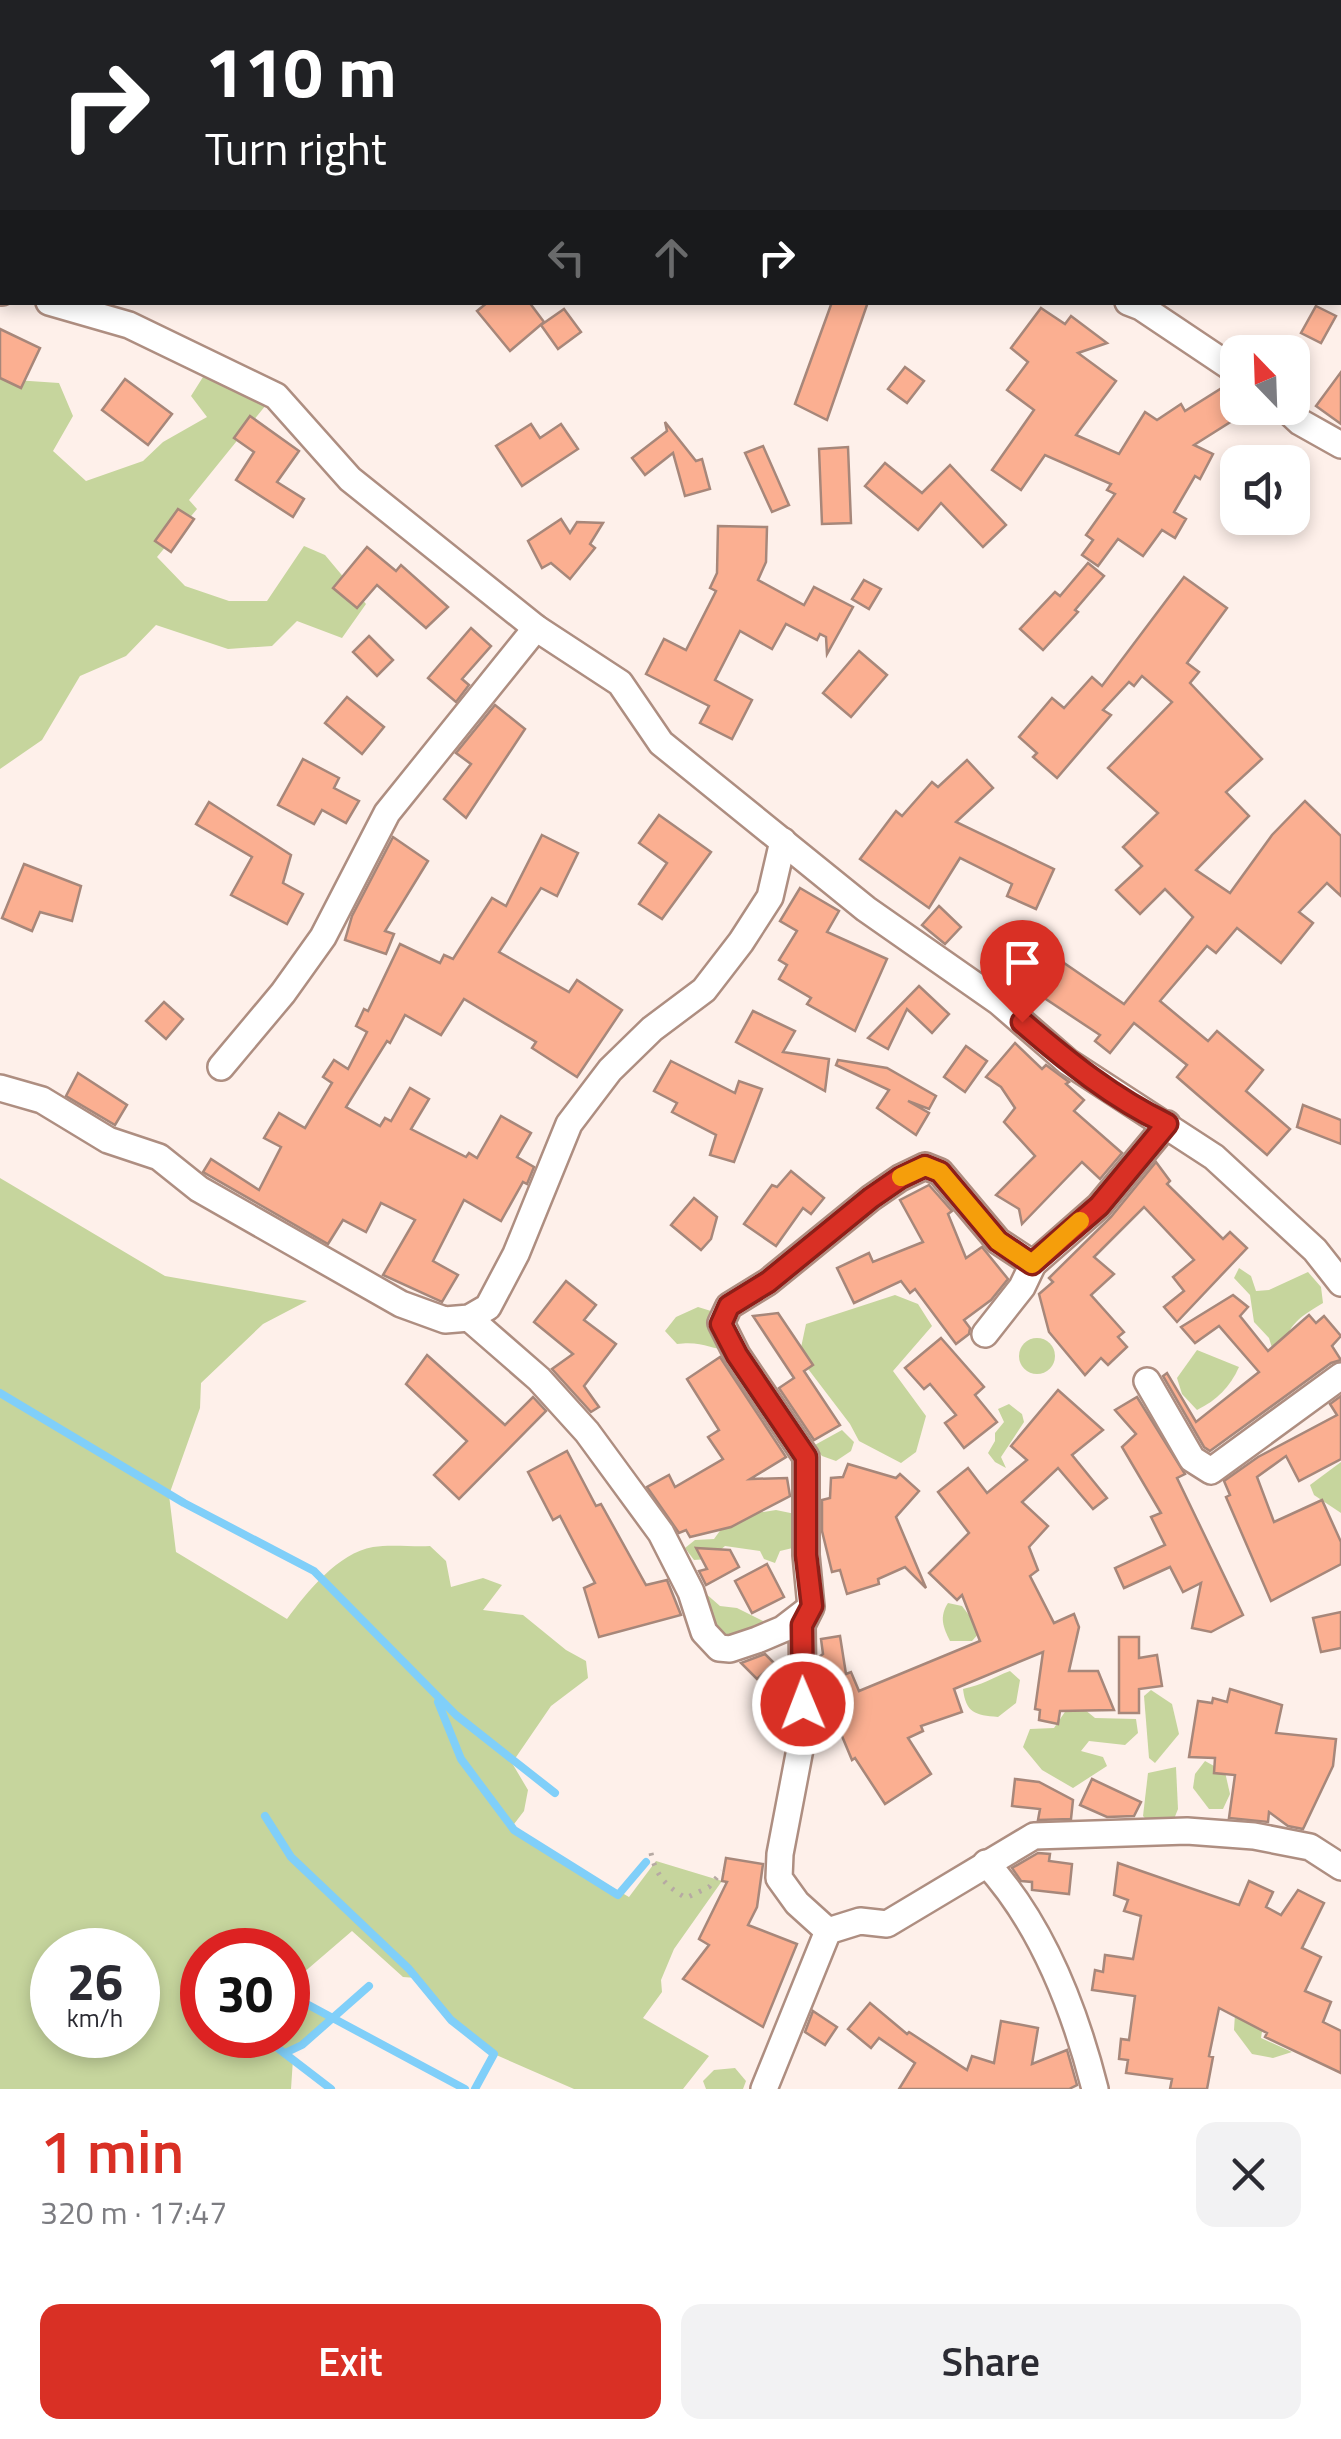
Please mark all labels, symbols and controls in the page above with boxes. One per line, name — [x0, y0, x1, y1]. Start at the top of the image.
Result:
text: 110 m — [205, 18, 397, 124]
icon: right — [40, 40, 170, 170]
text: Turn right — [205, 114, 387, 182]
icon: left — [539, 230, 594, 285]
icon: ahead — [644, 230, 699, 285]
icon: right — [749, 230, 804, 285]
north arrow — [1220, 335, 1310, 425]
map controls — [1220, 335, 1310, 535]
button: sound — [1220, 445, 1310, 535]
pin — [980, 920, 1065, 1023]
icon: arrive — [995, 935, 1050, 990]
position arrow — [751, 1652, 855, 1756]
speed limit sign: 30 — [180, 1928, 310, 2058]
text: 26 — [67, 1943, 123, 2019]
text: km/h — [67, 1999, 123, 2037]
text: 1 min — [40, 2105, 184, 2196]
button: close — [1196, 2122, 1301, 2227]
text: 320 m · 17:47 — [40, 2188, 227, 2236]
button: Exit — [40, 2304, 661, 2419]
button: Share — [681, 2304, 1301, 2419]

